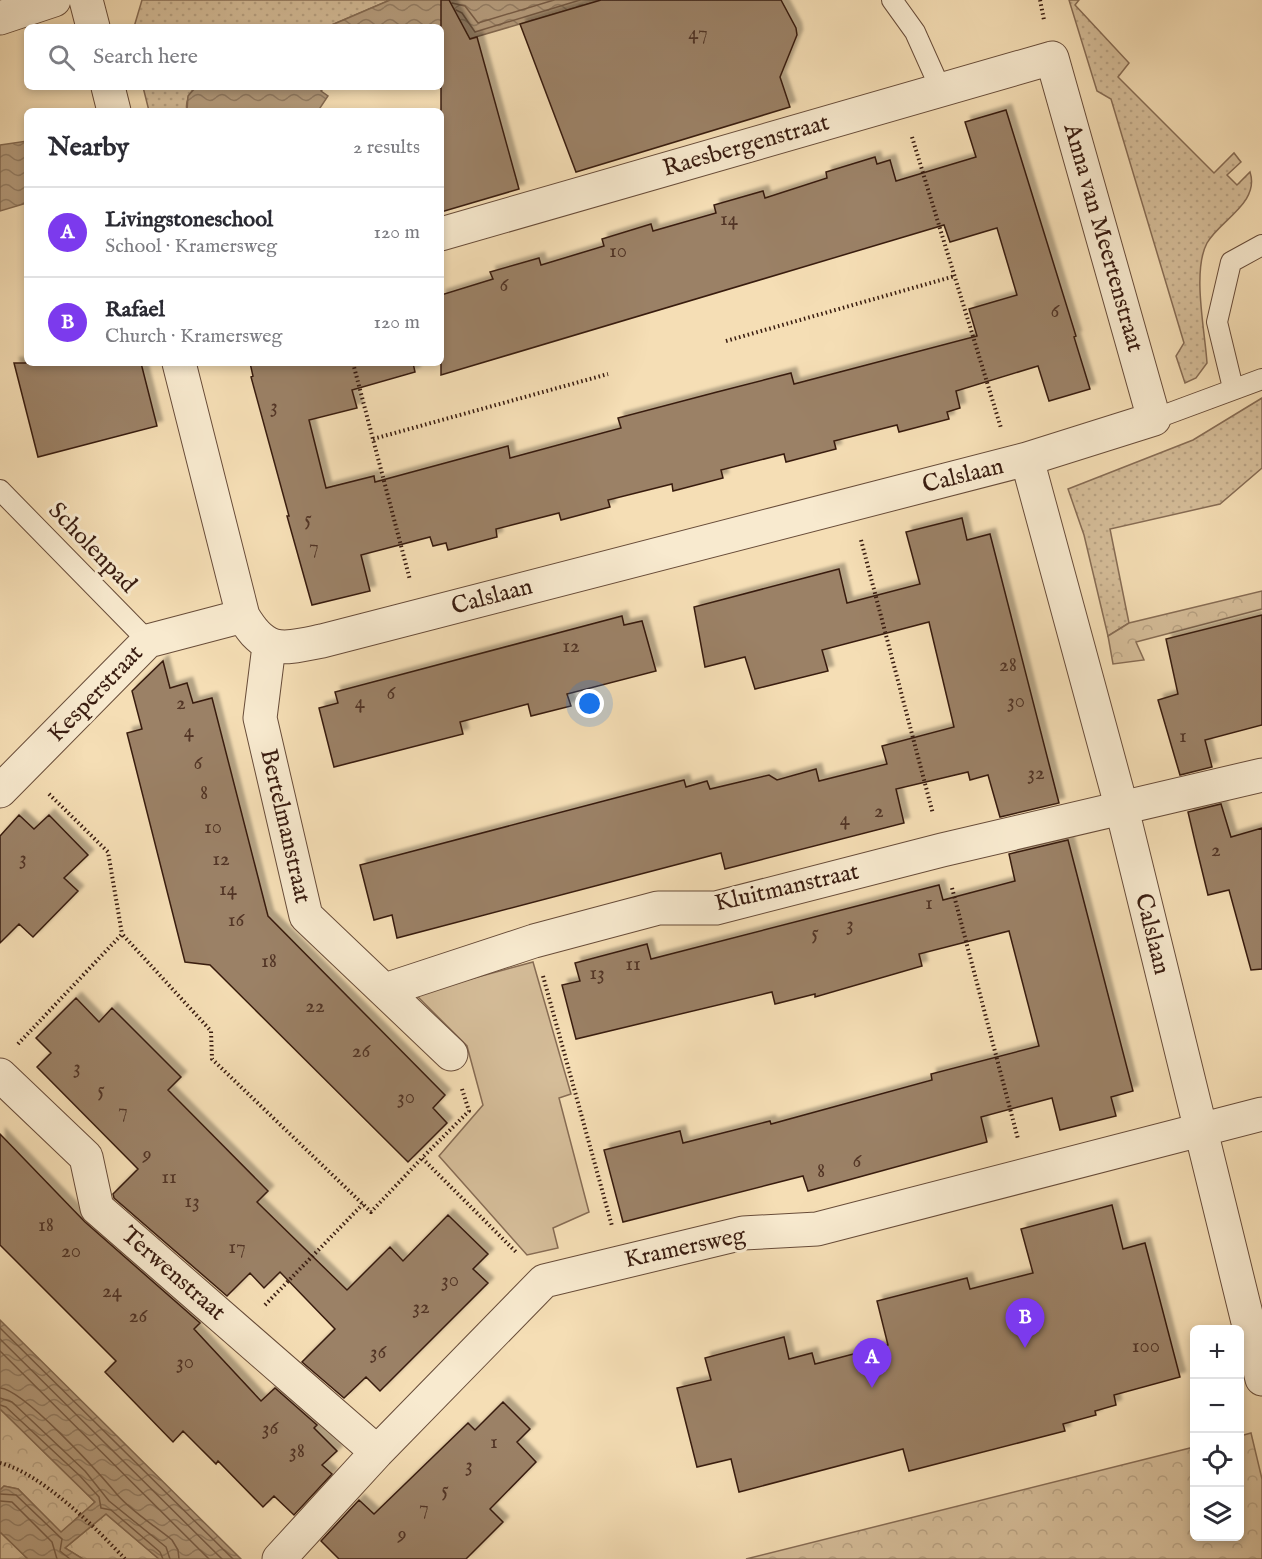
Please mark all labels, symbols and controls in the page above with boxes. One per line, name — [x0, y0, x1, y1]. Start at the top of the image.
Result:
house number: 47 — [688, 20, 708, 47]
search box — [24, 24, 444, 90]
icon: search — [45, 41, 78, 74]
text: Search here — [93, 43, 198, 71]
street label: Raesbergenstraat — [659, 107, 833, 185]
street label: Anna van Meertenstraat — [1055, 119, 1150, 356]
text: Nearby — [48, 131, 129, 164]
text: 2 results — [353, 135, 420, 160]
text: Livingstoneschool — [105, 206, 273, 234]
house number: 14 — [720, 206, 739, 233]
text: A — [61, 220, 74, 245]
text: 120 m — [374, 220, 420, 245]
text: School · Kramersweg — [105, 234, 277, 259]
house number: 10 — [609, 238, 627, 265]
house number: 6 — [500, 272, 510, 299]
text: Rafael — [105, 296, 165, 324]
house number: 6 — [1051, 298, 1061, 325]
text: B — [61, 310, 74, 335]
text: 120 m — [374, 310, 420, 335]
text: Church · Kramersweg — [105, 324, 282, 349]
house number: 3 — [270, 393, 278, 420]
street label: Calslaan — [919, 451, 1007, 501]
street label: Scholenpad — [41, 496, 143, 600]
house number: 5 — [304, 506, 312, 533]
house number: 7 — [309, 534, 319, 561]
street label: Calslaan — [448, 571, 536, 623]
house number: 12 — [562, 633, 580, 660]
street label: Kesperstraat — [42, 639, 150, 749]
house number: 28 — [999, 652, 1017, 679]
house number: 6 — [387, 680, 397, 707]
house number: 30 — [1007, 688, 1025, 715]
house number: 4 — [355, 689, 366, 716]
your location — [575, 689, 604, 718]
house number: 2 — [176, 690, 186, 717]
house number: 4 — [184, 718, 195, 745]
house number: 1 — [1179, 723, 1187, 750]
street label: Bertelmanstraat — [252, 746, 318, 906]
house number: 6 — [194, 750, 204, 777]
house number: 32 — [1027, 760, 1045, 787]
house number: 8 — [200, 780, 208, 807]
house number: 2 — [874, 798, 884, 825]
house number: 4 — [840, 806, 851, 833]
house number: 10 — [204, 814, 222, 841]
house number: 2 — [1211, 837, 1221, 864]
house number: 3 — [19, 845, 27, 872]
house number: 12 — [212, 846, 230, 873]
street label: Kluitmanstraat — [712, 856, 862, 920]
house number: 14 — [219, 876, 238, 903]
house number: 1 — [925, 890, 933, 917]
street label: Calslaan — [1127, 890, 1177, 978]
house number: 16 — [228, 907, 245, 934]
house number: 3 — [846, 911, 854, 938]
house number: 5 — [811, 920, 819, 947]
house number: 18 — [261, 948, 277, 975]
house number: 11 — [625, 951, 641, 978]
house number: 13 — [589, 960, 605, 987]
house number: 22 — [305, 993, 325, 1020]
house number: 26 — [352, 1038, 371, 1065]
house number: 3 — [73, 1054, 81, 1081]
house number: 5 — [97, 1077, 105, 1104]
house number: 30 — [397, 1084, 415, 1111]
house number: 7 — [118, 1098, 128, 1125]
house number: 9 — [141, 1141, 152, 1168]
house number: 6 — [853, 1148, 863, 1175]
house number: 8 — [817, 1158, 825, 1185]
house number: 11 — [161, 1164, 177, 1191]
house number: 13 — [184, 1188, 200, 1215]
house number: 18 — [38, 1212, 54, 1239]
street label: Terwenstraat — [114, 1220, 232, 1328]
street label: Kramersweg — [622, 1220, 749, 1276]
house number: 17 — [228, 1234, 246, 1261]
house number: 20 — [61, 1238, 81, 1265]
house number: 30 — [441, 1267, 459, 1294]
house number: 24 — [102, 1278, 123, 1305]
house number: 32 — [412, 1294, 430, 1321]
pin: B — [1006, 1298, 1044, 1348]
house number: 26 — [129, 1303, 148, 1330]
map controls — [1190, 1325, 1244, 1541]
button: + — [1190, 1325, 1244, 1379]
house number: 100 — [1132, 1333, 1160, 1360]
pin: A — [852, 1338, 892, 1388]
house number: 36 — [370, 1339, 387, 1366]
house number: 30 — [176, 1349, 194, 1376]
button: − — [1190, 1379, 1244, 1433]
house number: 36 — [262, 1415, 279, 1442]
house number: 1 — [490, 1429, 498, 1456]
button: locate — [1190, 1433, 1244, 1487]
house number: 38 — [289, 1438, 305, 1465]
house number: 3 — [465, 1452, 473, 1479]
house number: 5 — [441, 1477, 449, 1504]
button: layers — [1190, 1487, 1244, 1541]
house number: 7 — [419, 1495, 429, 1522]
house number: 9 — [396, 1521, 407, 1548]

